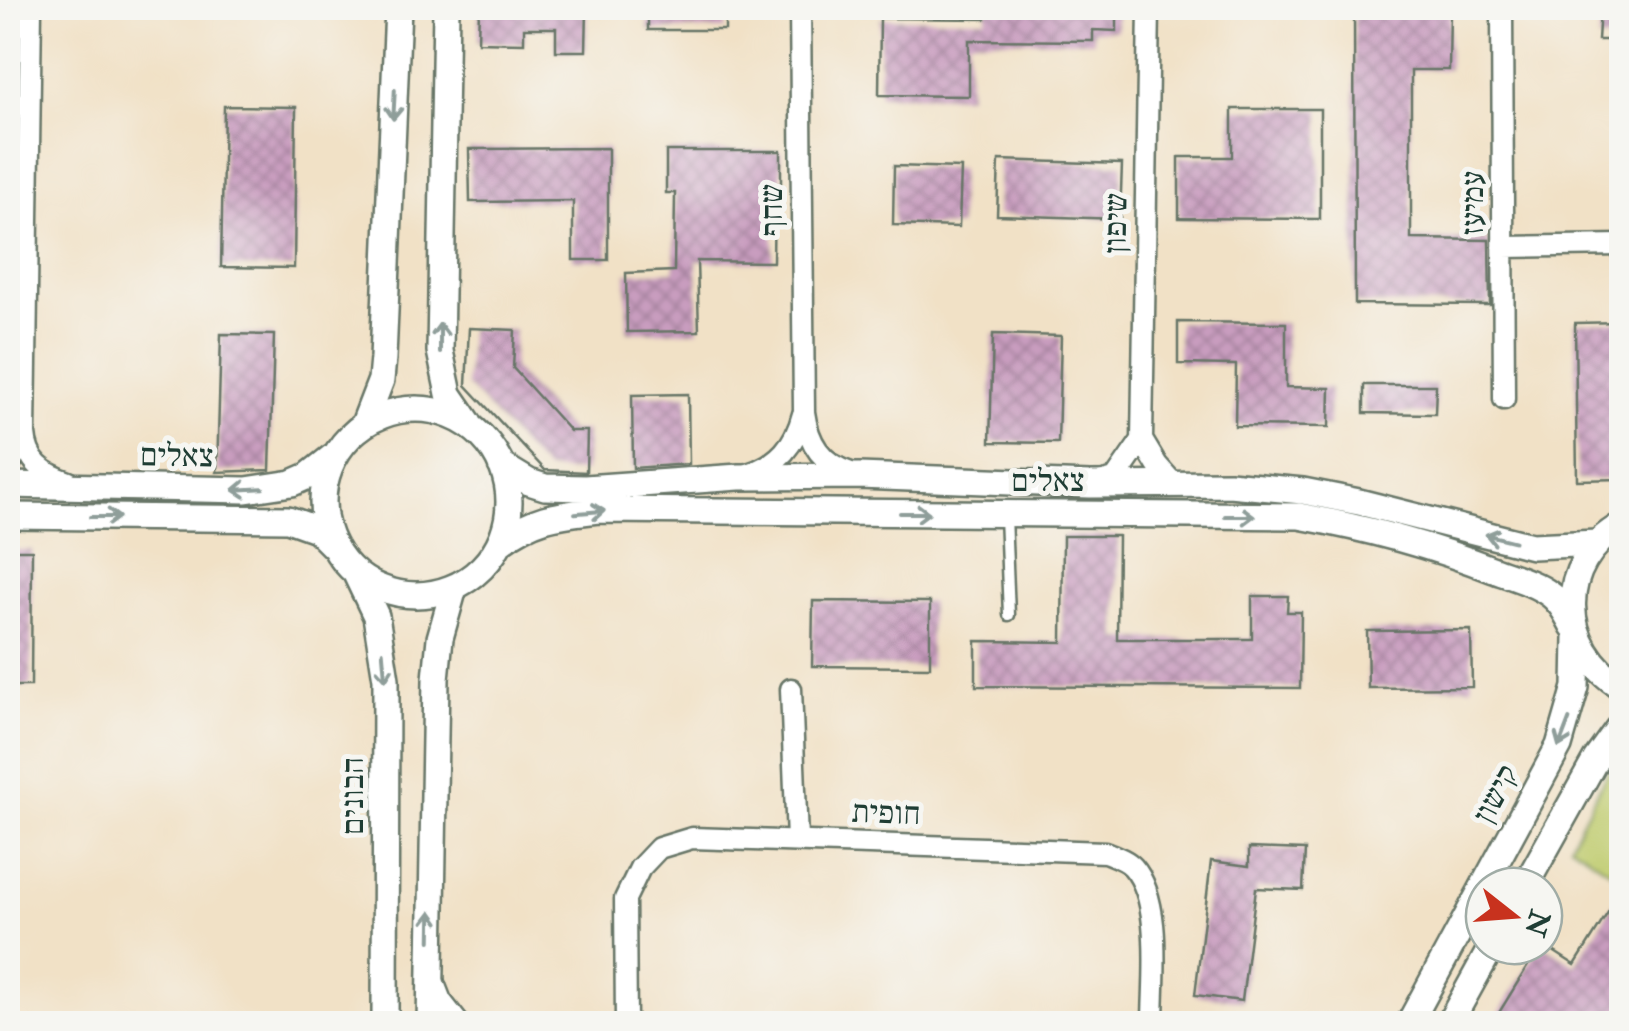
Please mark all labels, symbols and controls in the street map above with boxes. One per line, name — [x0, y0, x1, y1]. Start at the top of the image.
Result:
one-way arrow — [384, 88, 403, 120]
street label: עמיעז — [1453, 171, 1493, 235]
street label: שחף — [752, 184, 792, 236]
street label: שיפון — [1095, 192, 1137, 254]
one-way arrow — [430, 322, 450, 354]
street label: צאלים — [140, 435, 214, 477]
street label: צאלים — [1011, 461, 1085, 501]
one-way arrow — [233, 480, 265, 499]
one-way arrow — [574, 502, 606, 521]
one-way arrow — [899, 503, 931, 522]
one-way arrow — [1224, 506, 1256, 526]
one-way arrow — [88, 507, 120, 526]
one-way arrow — [1485, 528, 1516, 547]
one-way arrow — [375, 650, 394, 682]
one-way arrow — [1554, 717, 1572, 748]
street label: הבונים — [333, 757, 373, 835]
street label: קישון — [1464, 758, 1528, 830]
street label: חופית — [851, 792, 921, 834]
north arrow — [1464, 866, 1564, 966]
text: N — [1516, 905, 1557, 941]
one-way arrow — [422, 911, 441, 943]

